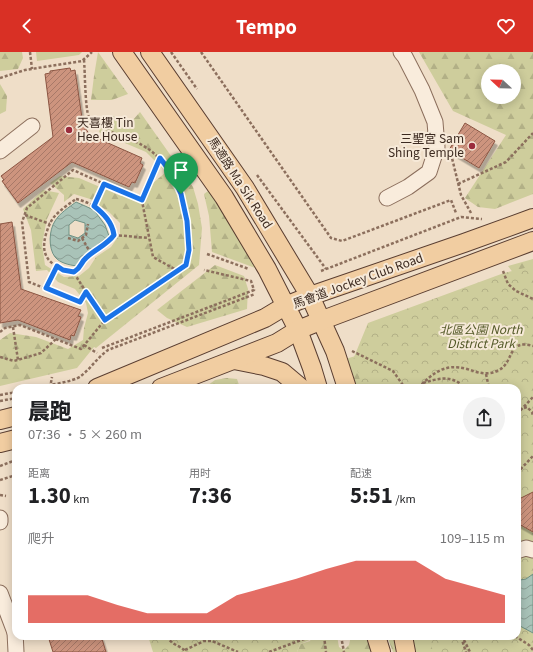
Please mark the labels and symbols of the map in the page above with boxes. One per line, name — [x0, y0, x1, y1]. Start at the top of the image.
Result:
north arrow — [481, 64, 521, 104]
place label: 天喜樓 Tin Hee House — [77, 113, 138, 144]
marker: 天喜樓 Tin Hee House — [64, 125, 74, 135]
place label: 三聖宮 Sam Shing Temple — [388, 129, 464, 160]
street label: 馬適路 Ma Sik Road — [205, 133, 277, 231]
marker: 三聖宮 Sam Shing Temple — [467, 141, 477, 151]
pin — [164, 153, 198, 194]
street label: 馬會道 Jockey Club Road — [290, 248, 425, 311]
park label: 北區公園 North District Park — [439, 320, 523, 351]

